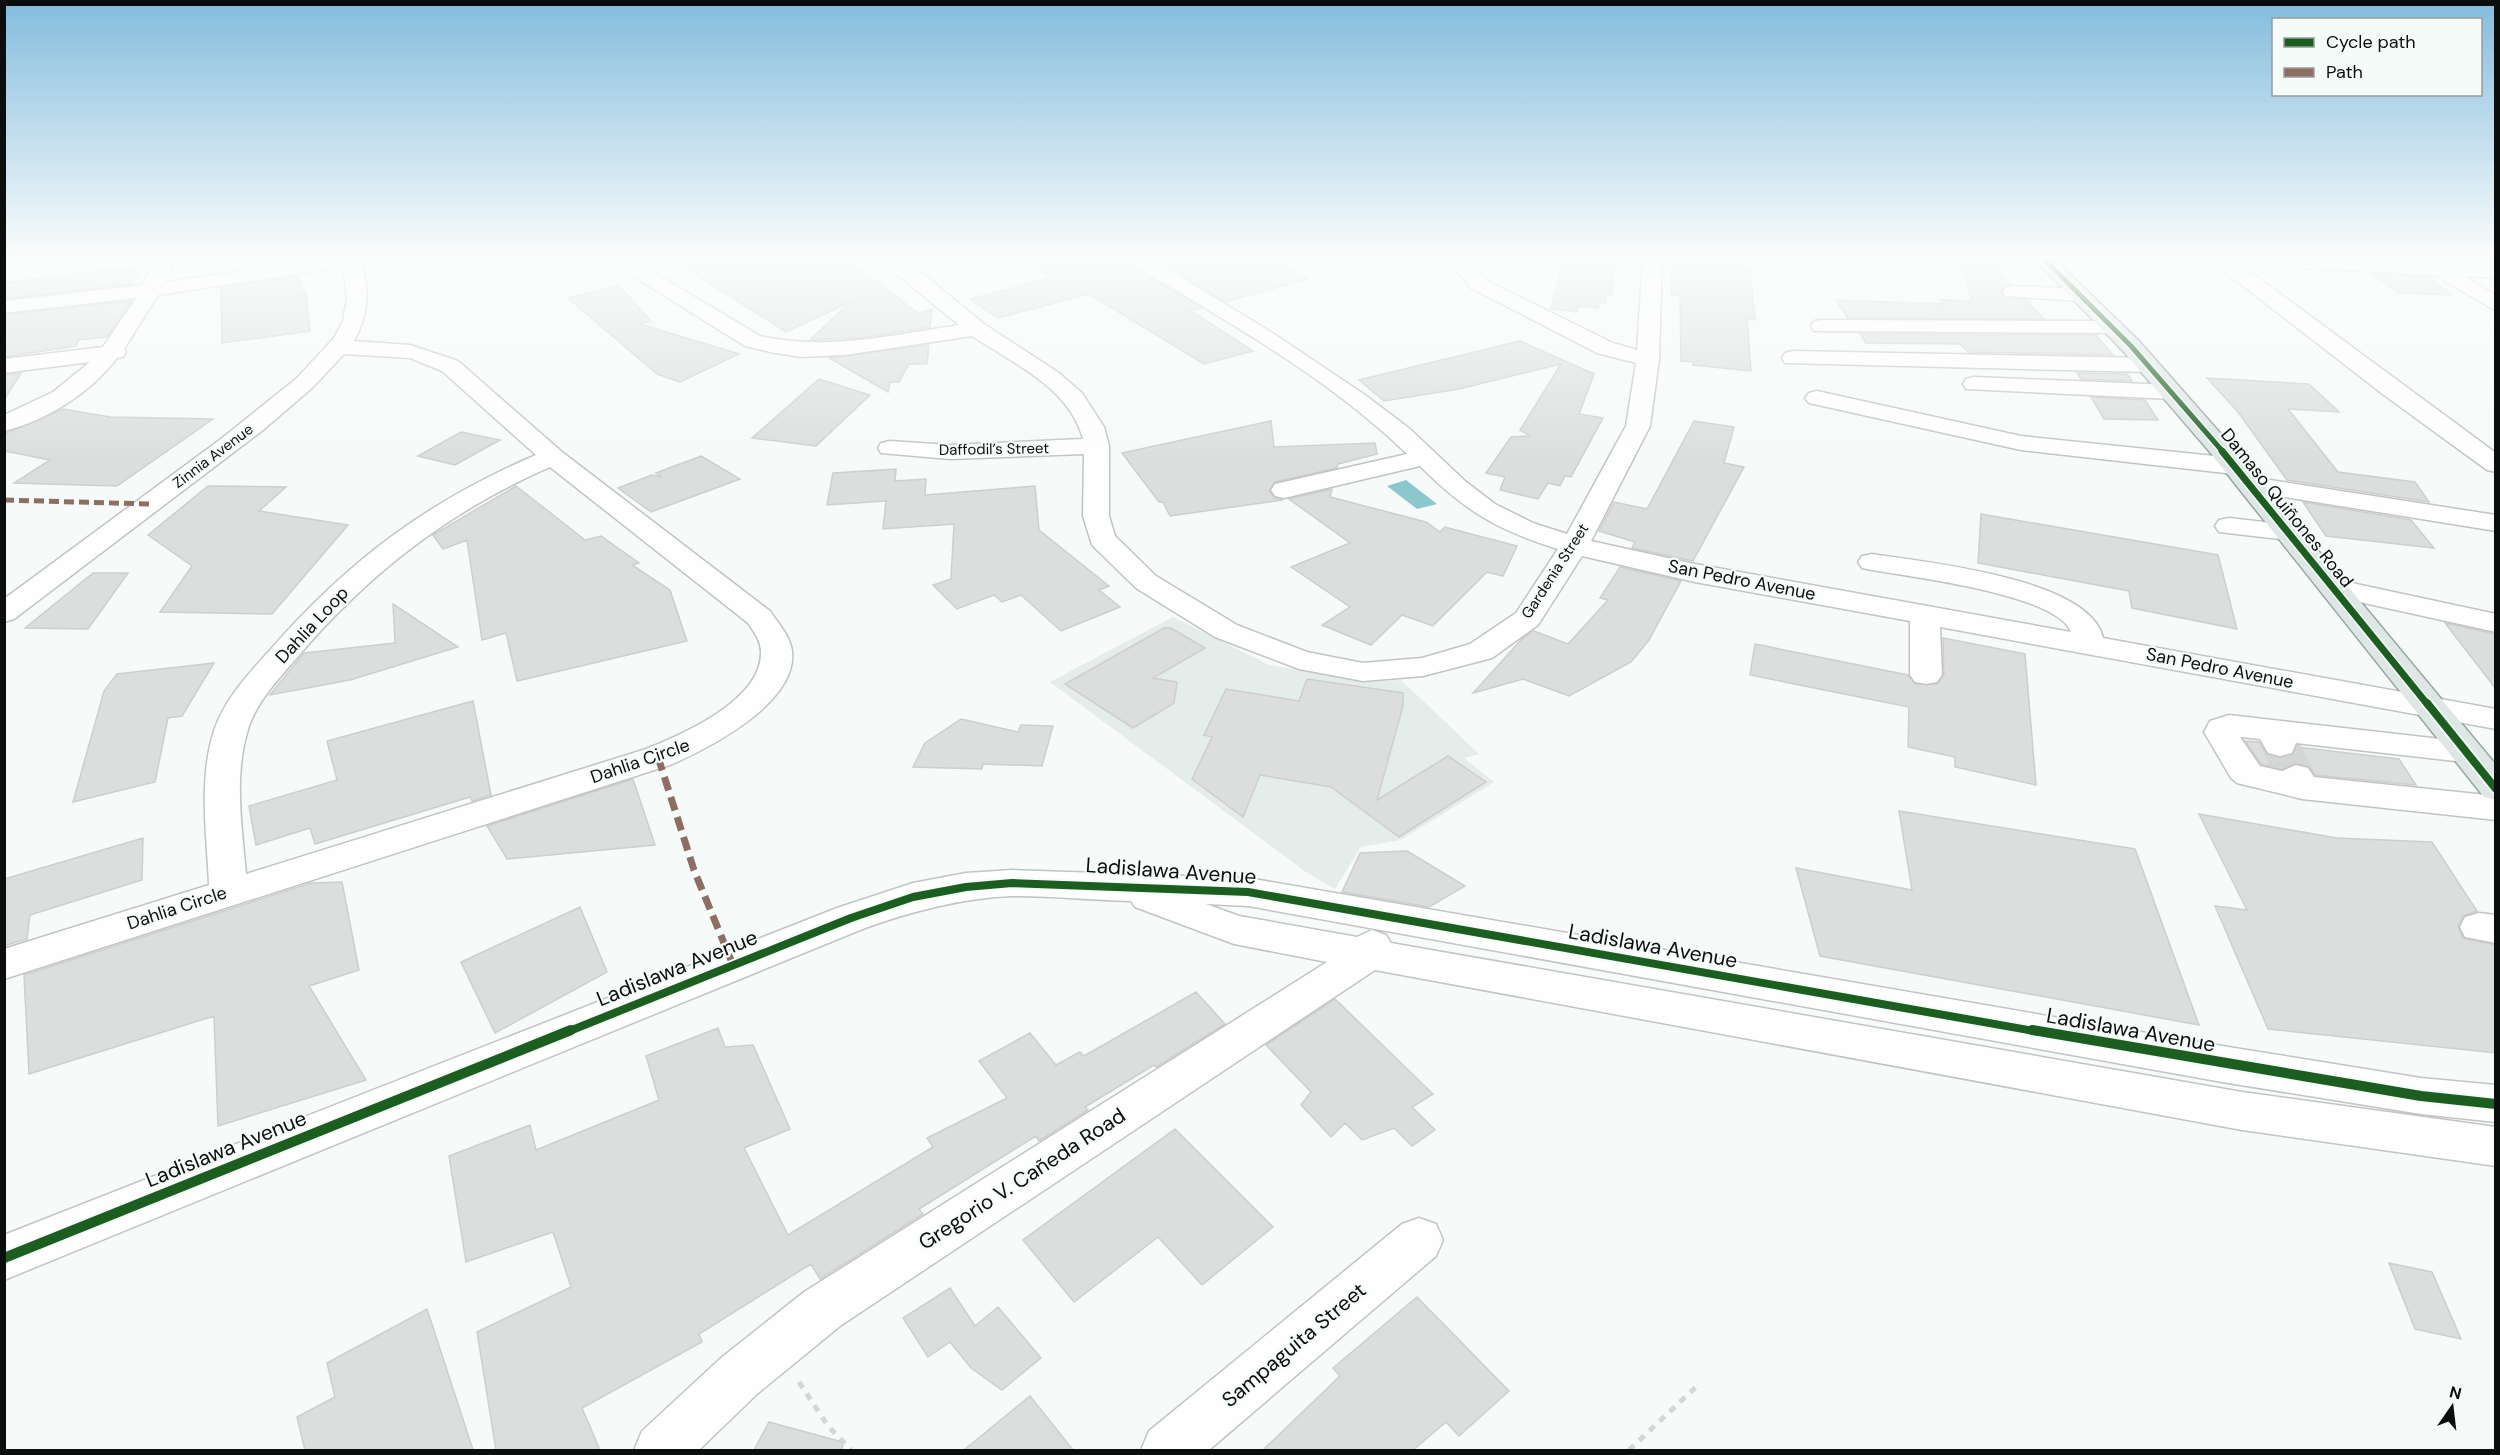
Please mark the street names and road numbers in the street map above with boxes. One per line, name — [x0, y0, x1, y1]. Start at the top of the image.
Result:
street label: Zinnia Avenue — [169, 419, 257, 493]
street label: Damaso Quiñones Road — [2215, 423, 2359, 593]
street label: Daffodil’s Street — [939, 438, 1049, 460]
street label: Gardenia Street — [1517, 519, 1593, 622]
street label: San Pedro Avenue — [1666, 554, 1818, 606]
street label: Dahlia Loop — [270, 581, 354, 669]
street label: San Pedro Avenue — [2144, 642, 2296, 694]
street label: Dahlia Circle — [587, 733, 693, 789]
street label: Ladislawa Avenue — [1085, 851, 1257, 891]
street label: Dahlia Circle — [124, 881, 230, 935]
street label: Ladislawa Avenue — [1566, 917, 1740, 975]
street label: Ladislawa Avenue — [592, 923, 762, 1013]
street label: Ladislawa Avenue — [2044, 1001, 2218, 1059]
street label: Gregorio V. Cañeda Road — [913, 1102, 1131, 1256]
street label: Ladislawa Avenue — [141, 1104, 311, 1194]
street label: Sampaguita Street — [1216, 1276, 1372, 1414]

